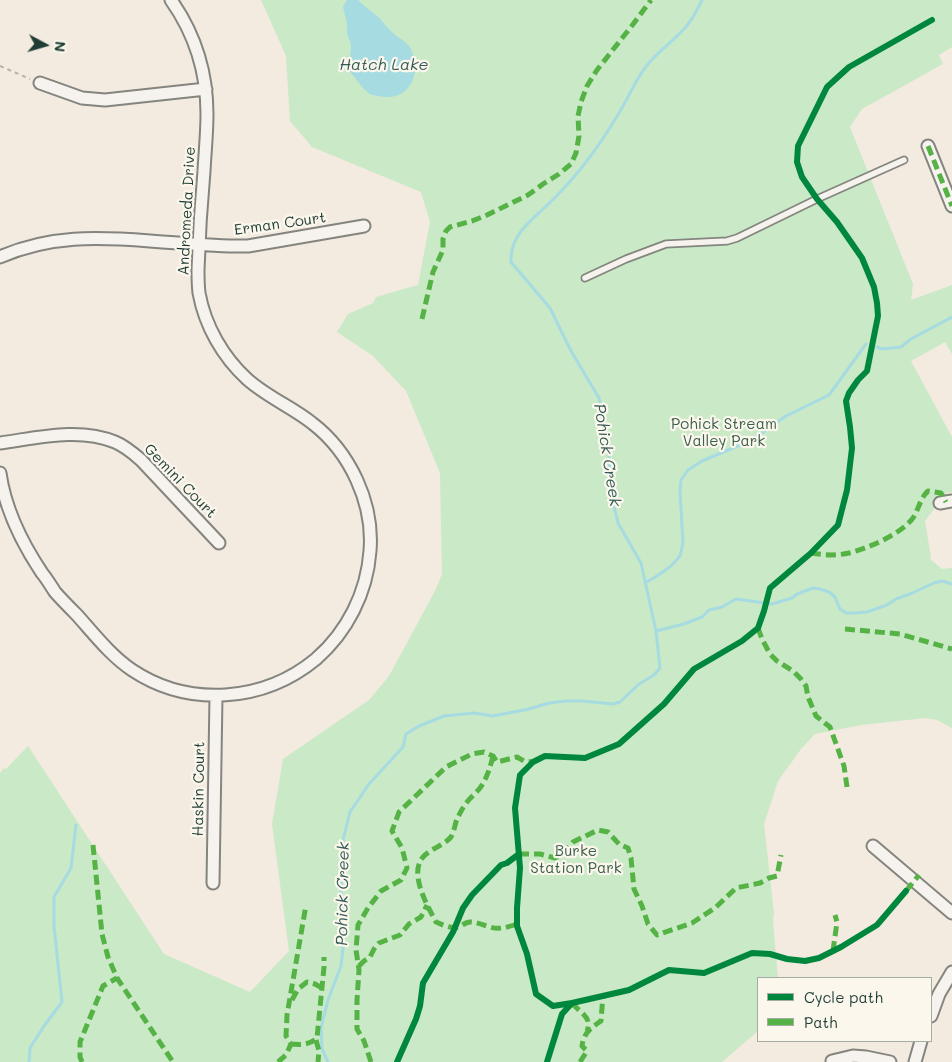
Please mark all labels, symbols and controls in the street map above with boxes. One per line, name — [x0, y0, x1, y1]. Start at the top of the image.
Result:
north arrow — [20, 20, 70, 70]
text: N — [50, 40, 70, 53]
water label: Hatch Lake — [340, 55, 428, 75]
street label: Andromeda Drive — [175, 146, 199, 276]
street label: Erman Court — [233, 209, 327, 239]
water label: Pohick Creek — [589, 402, 625, 508]
park label: Pohick Stream Valley Park — [671, 415, 777, 450]
street label: Gemini Court — [140, 440, 220, 522]
street label: Haskin Court — [189, 741, 209, 837]
water label: Pohick Creek — [332, 842, 354, 946]
park label: Burke Station Park — [530, 842, 622, 877]
legend — [757, 977, 932, 1042]
text: Cycle path — [804, 987, 883, 1007]
text: Path — [804, 1012, 838, 1032]

